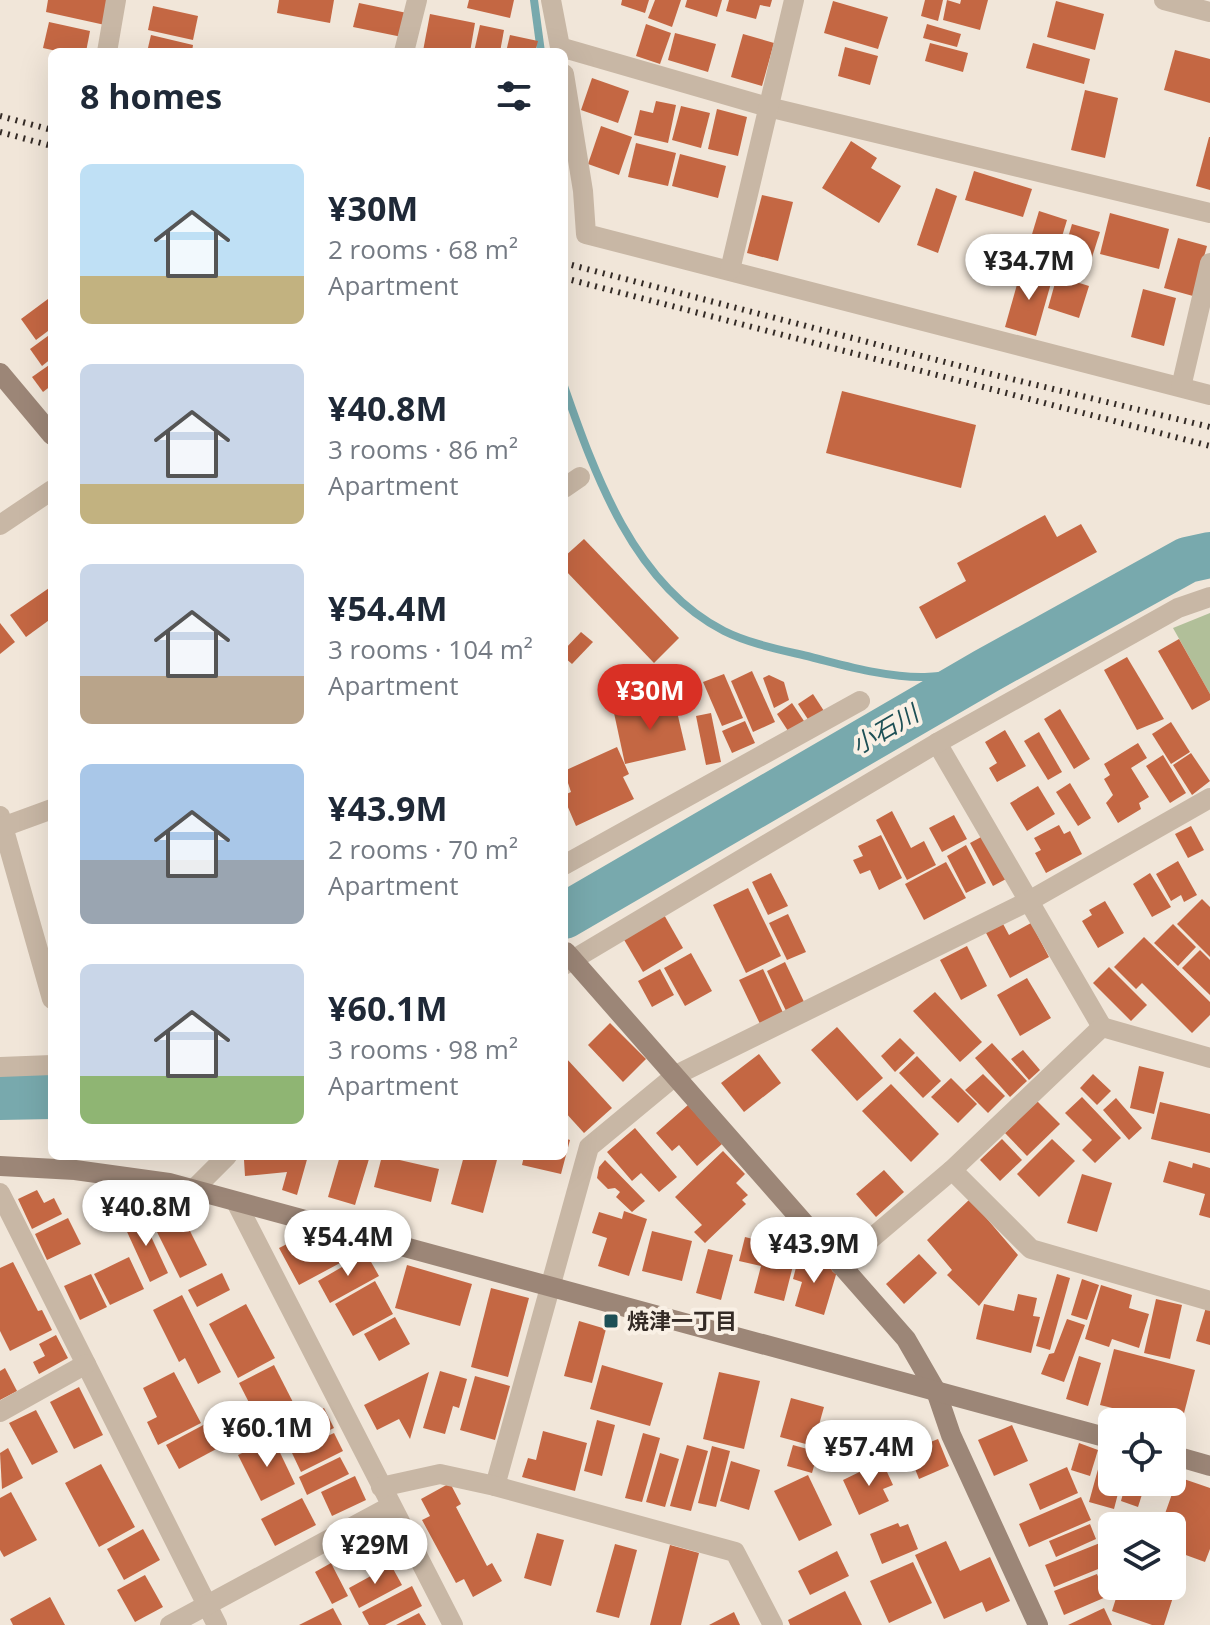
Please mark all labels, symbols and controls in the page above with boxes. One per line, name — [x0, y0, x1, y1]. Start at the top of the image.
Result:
text: 8 homes — [80, 73, 222, 119]
icon: filters — [492, 74, 536, 118]
text: ¥30M — [328, 185, 418, 231]
icon: home — [144, 196, 240, 292]
text: 2 rooms · 68 m² — [328, 231, 518, 267]
pin: ¥34.7M — [964, 234, 1094, 302]
text: ¥34.7M — [983, 242, 1075, 278]
text: Apartment — [328, 267, 459, 303]
text: ¥40.8M — [328, 385, 448, 431]
icon: home — [144, 396, 240, 492]
text: 3 rooms · 86 m² — [328, 431, 518, 467]
text: Apartment — [328, 467, 459, 503]
text: ¥54.4M — [328, 585, 448, 631]
icon: home — [144, 596, 240, 692]
text: 3 rooms · 104 m² — [328, 631, 533, 667]
pin: ¥30M — [603, 664, 697, 732]
text: Apartment — [328, 667, 459, 703]
text: ¥30M — [615, 672, 685, 708]
water label: 小石川 — [845, 695, 926, 761]
text: ¥43.9M — [328, 785, 448, 831]
icon: home — [144, 796, 240, 892]
text: 2 rooms · 70 m² — [328, 831, 518, 867]
text: Apartment — [328, 867, 459, 903]
text: ¥60.1M — [328, 985, 448, 1031]
icon: home — [144, 996, 240, 1092]
text: 3 rooms · 98 m² — [328, 1031, 518, 1067]
text: Apartment — [328, 1067, 459, 1103]
pin: ¥40.8M — [81, 1180, 211, 1248]
text: ¥40.8M — [100, 1188, 192, 1224]
pin: ¥54.4M — [283, 1210, 413, 1278]
pin: ¥43.9M — [749, 1217, 879, 1285]
text: ¥54.4M — [302, 1218, 394, 1254]
text: ¥43.9M — [768, 1225, 860, 1261]
place label: 焼津一丁目 — [627, 1305, 737, 1335]
marker: 焼津一丁目 — [602, 1312, 620, 1330]
pin: ¥60.1M — [202, 1401, 332, 1469]
map controls — [1098, 1408, 1186, 1600]
button: locate — [1098, 1408, 1186, 1496]
text: ¥60.1M — [221, 1409, 313, 1445]
pin: ¥57.4M — [804, 1420, 934, 1488]
text: ¥57.4M — [823, 1428, 915, 1464]
button: layers — [1098, 1512, 1186, 1600]
pin: ¥29M — [328, 1518, 422, 1586]
text: ¥29M — [340, 1526, 410, 1562]

